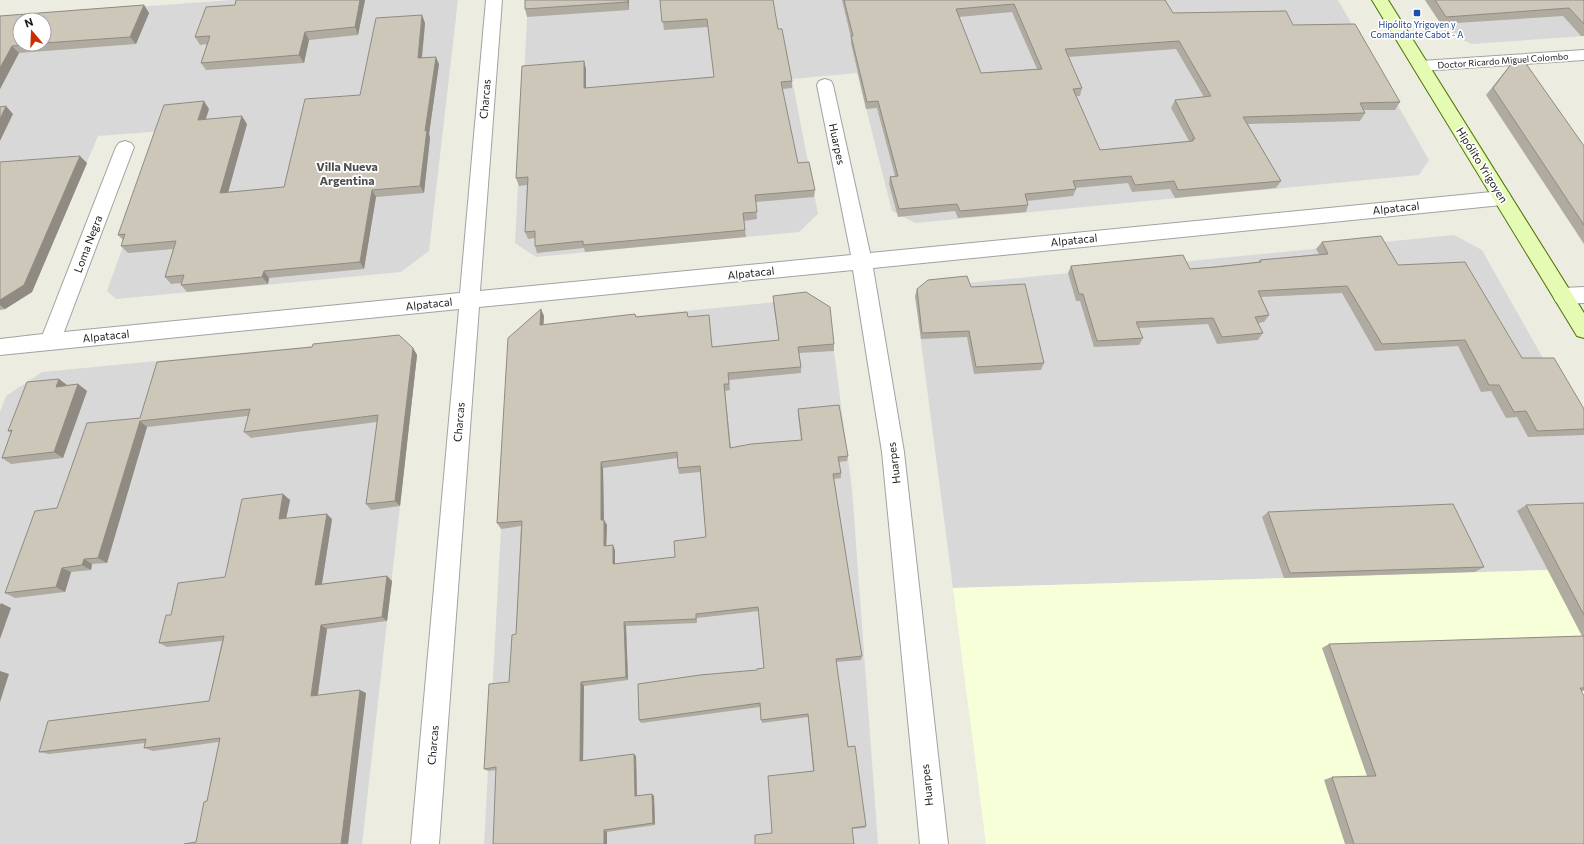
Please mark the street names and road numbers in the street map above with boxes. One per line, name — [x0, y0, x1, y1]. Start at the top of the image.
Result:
street label: Doctor Ricardo Miguel Colombo — [1437, 50, 1569, 71]
street label: Charcas — [476, 78, 493, 119]
street label: Huarpes — [827, 122, 848, 166]
street label: Hipólito Yrigoyen — [1454, 125, 1511, 205]
street label: Alpatacal — [1372, 199, 1420, 216]
street label: Loma Negra — [71, 213, 104, 274]
street label: Alpatacal — [1050, 231, 1098, 248]
street label: Alpatacal — [727, 264, 775, 281]
street label: Alpatacal — [405, 295, 453, 312]
street label: Alpatacal — [82, 327, 130, 344]
street label: Charcas — [450, 401, 467, 442]
street label: Huarpes — [885, 441, 903, 485]
street label: Charcas — [424, 724, 441, 765]
street label: Huarpes — [918, 764, 935, 807]

